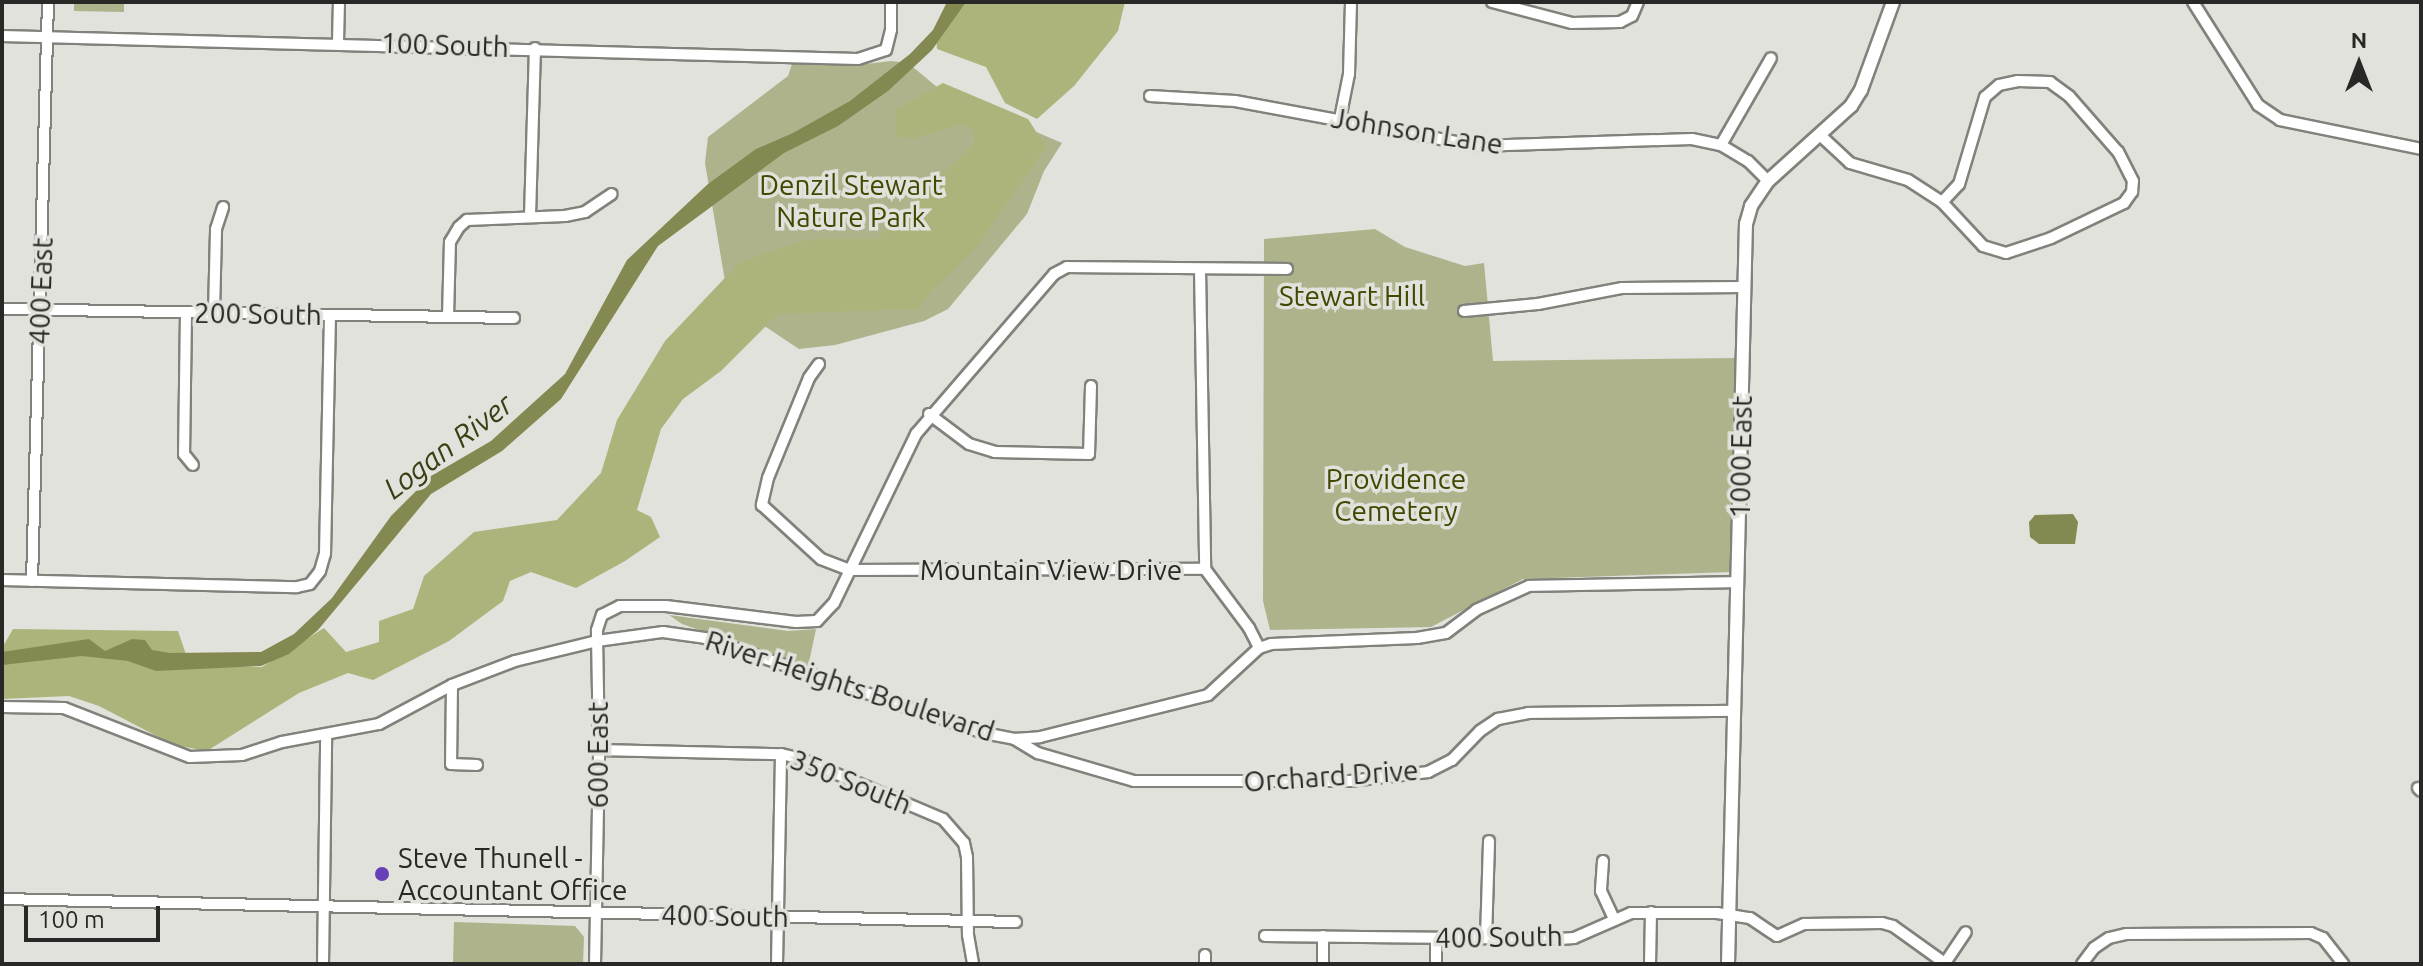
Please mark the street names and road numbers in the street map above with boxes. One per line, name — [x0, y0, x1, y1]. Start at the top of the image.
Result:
street label: 100 South — [381, 26, 509, 64]
street label: Johnson Lane — [1329, 101, 1505, 161]
street label: 400 East — [22, 237, 60, 345]
street label: 200 South — [194, 296, 322, 332]
street label: 1000 East — [1723, 395, 1759, 519]
street label: Mountain View Drive — [920, 553, 1182, 587]
street label: River Heights Boulevard — [701, 623, 999, 749]
street label: 600 East — [581, 701, 615, 809]
street label: 350 South — [785, 742, 917, 822]
street label: Orchard Drive — [1242, 753, 1420, 799]
street label: 400 South — [661, 898, 789, 934]
street label: 400 South — [1435, 919, 1563, 955]

